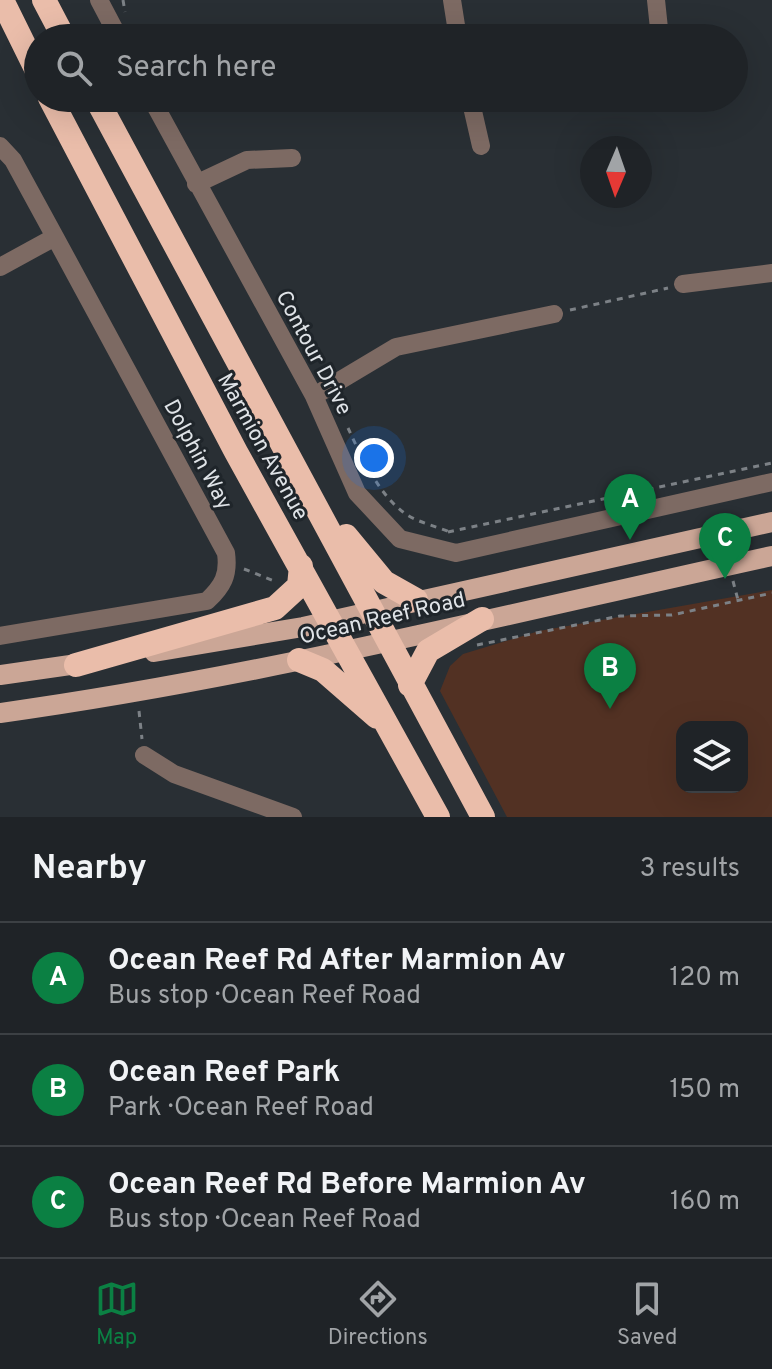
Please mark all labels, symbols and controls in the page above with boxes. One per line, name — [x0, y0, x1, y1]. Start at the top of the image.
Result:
search box — [24, 24, 748, 112]
icon: search — [52, 46, 96, 90]
text: Search here — [116, 50, 276, 87]
north arrow — [580, 136, 652, 208]
street label: Contour Drive — [269, 286, 357, 420]
street label: Marmion Avenue — [210, 369, 313, 525]
street label: Dolphin Way — [156, 395, 237, 515]
your location — [354, 438, 394, 478]
pin: A — [604, 474, 656, 540]
pin: C — [699, 513, 751, 579]
street label: Ocean Reef Road — [297, 587, 468, 652]
pin: B — [584, 643, 636, 709]
map controls — [676, 721, 748, 793]
button: layers — [676, 721, 748, 793]
text: Nearby — [32, 848, 147, 891]
text: 3 results — [640, 853, 740, 886]
text: Ocean Reef Rd After Marmion Av — [108, 943, 566, 980]
text: A — [49, 962, 67, 995]
text: 120 m — [670, 962, 740, 995]
text: Bus stop · Ocean Reef Road — [108, 980, 421, 1013]
text: Ocean Reef Park — [108, 1055, 340, 1092]
text: B — [49, 1074, 67, 1107]
text: 150 m — [669, 1074, 740, 1107]
text: Park · Ocean Reef Road — [108, 1092, 374, 1125]
text: Ocean Reef Rd Before Marmion Av — [108, 1167, 586, 1204]
text: C — [50, 1186, 66, 1219]
text: 160 m — [670, 1186, 740, 1219]
text: Bus stop · Ocean Reef Road — [108, 1204, 421, 1237]
tab: Map — [95, 1277, 139, 1352]
tab: Directions — [328, 1277, 428, 1352]
tab: Saved — [617, 1277, 677, 1352]

